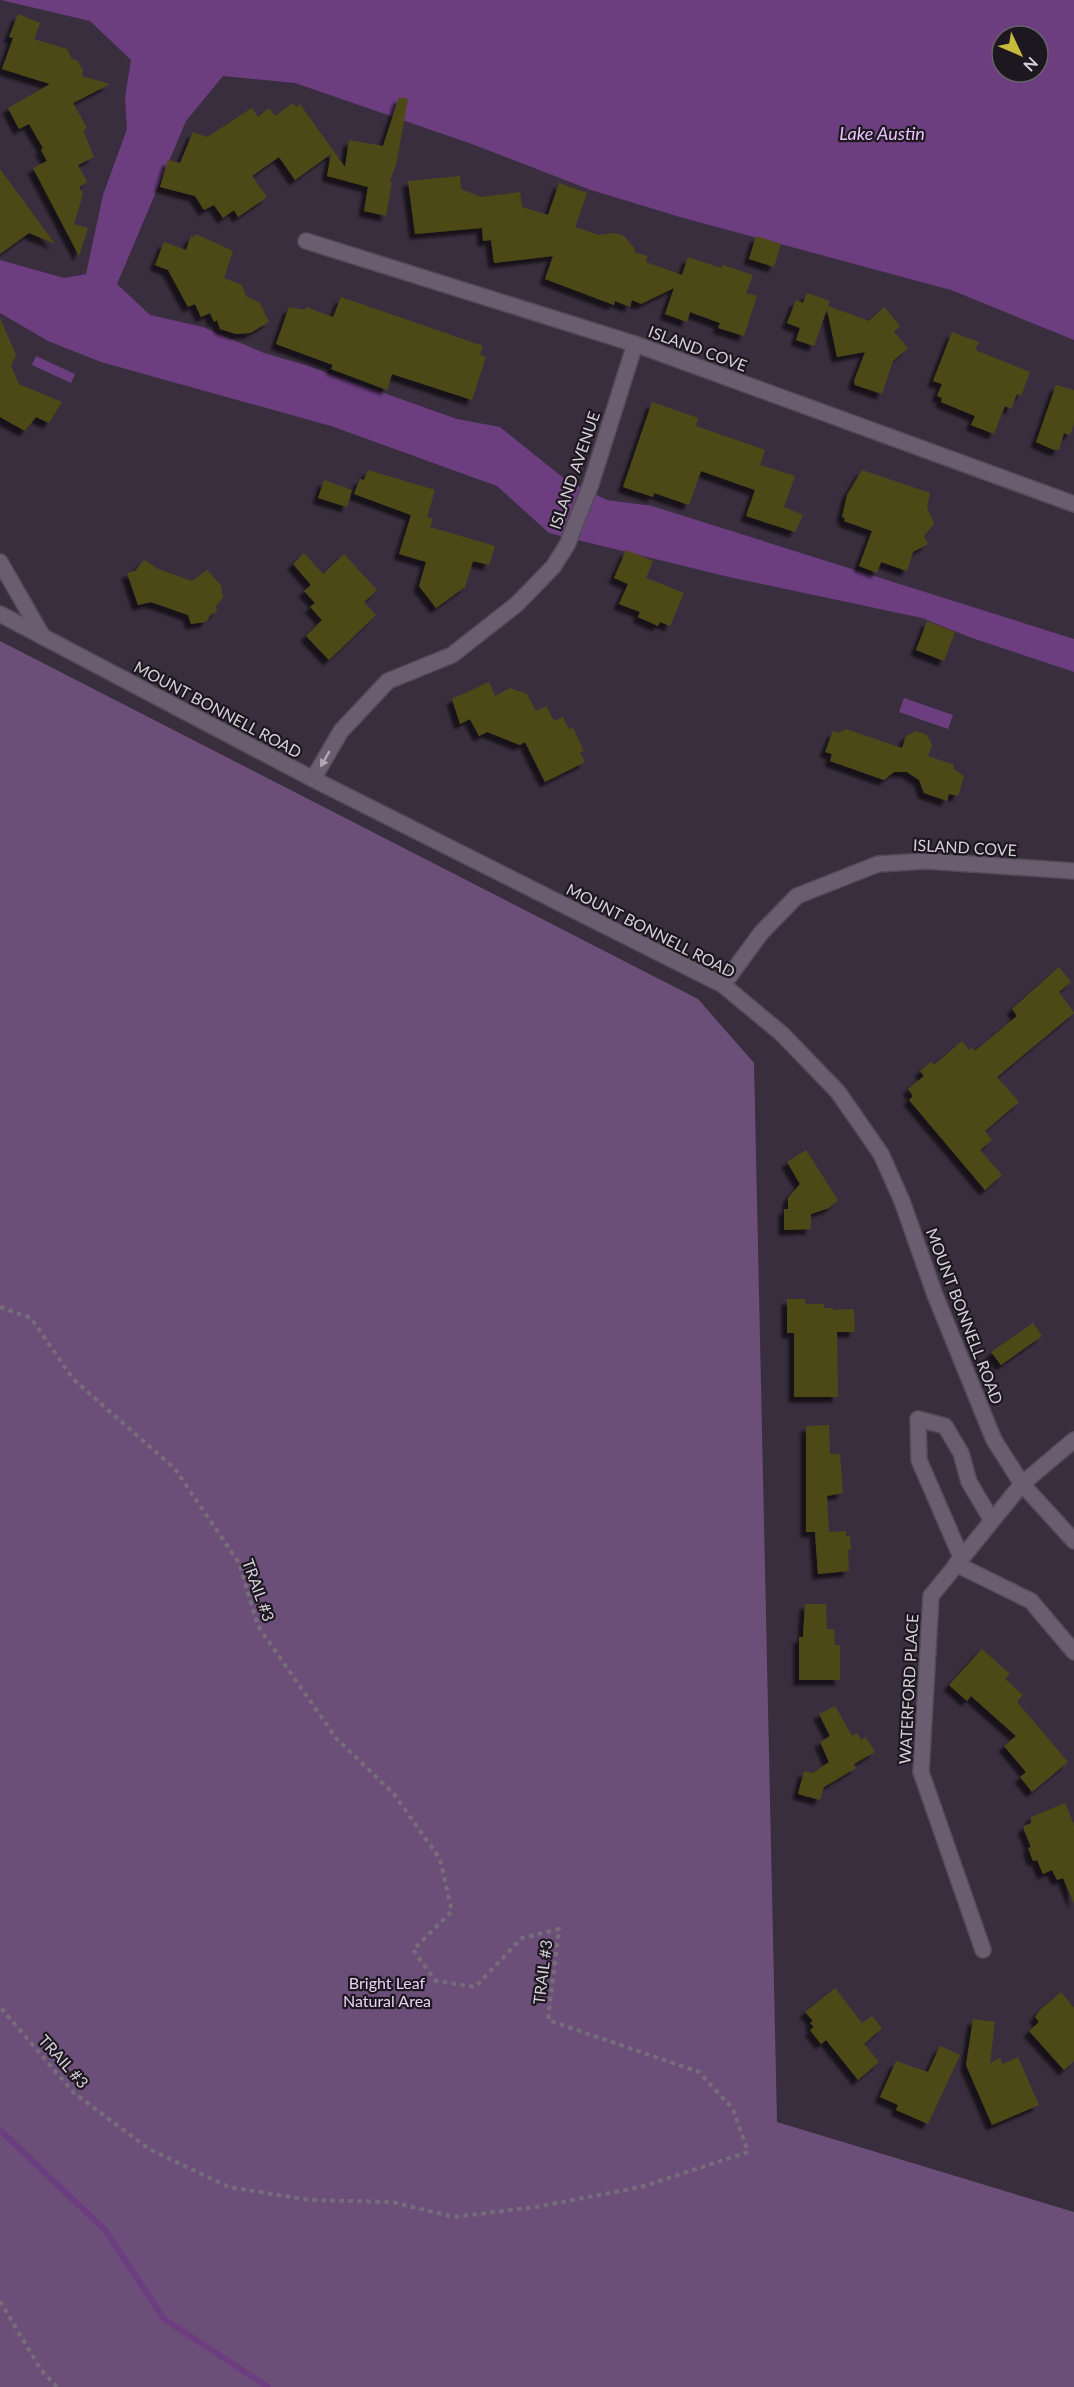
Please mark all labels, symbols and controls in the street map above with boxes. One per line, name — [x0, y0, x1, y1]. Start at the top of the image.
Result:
north arrow — [990, 24, 1050, 84]
text: N — [1020, 54, 1042, 76]
water label: Lake Austin — [839, 122, 925, 144]
street label: ISLAND COVE — [646, 321, 750, 375]
street label: ISLAND AVENUE — [545, 409, 603, 531]
street label: MOUNT BONNELL ROAD — [131, 657, 305, 761]
one-way arrow — [319, 751, 330, 767]
street label: ISLAND COVE — [913, 835, 1017, 859]
street label: MOUNT BONNELL ROAD — [563, 879, 739, 981]
street label: MOUNT BONNELL ROAD — [923, 1225, 1007, 1407]
street label: TRAIL #3 — [239, 1556, 279, 1624]
street label: WATERFORD PLACE — [895, 1613, 921, 1765]
street label: TRAIL #3 — [529, 1938, 555, 2006]
park label: Bright Leaf Natural Area — [343, 1973, 431, 2010]
street label: TRAIL #3 — [35, 2030, 93, 2092]

